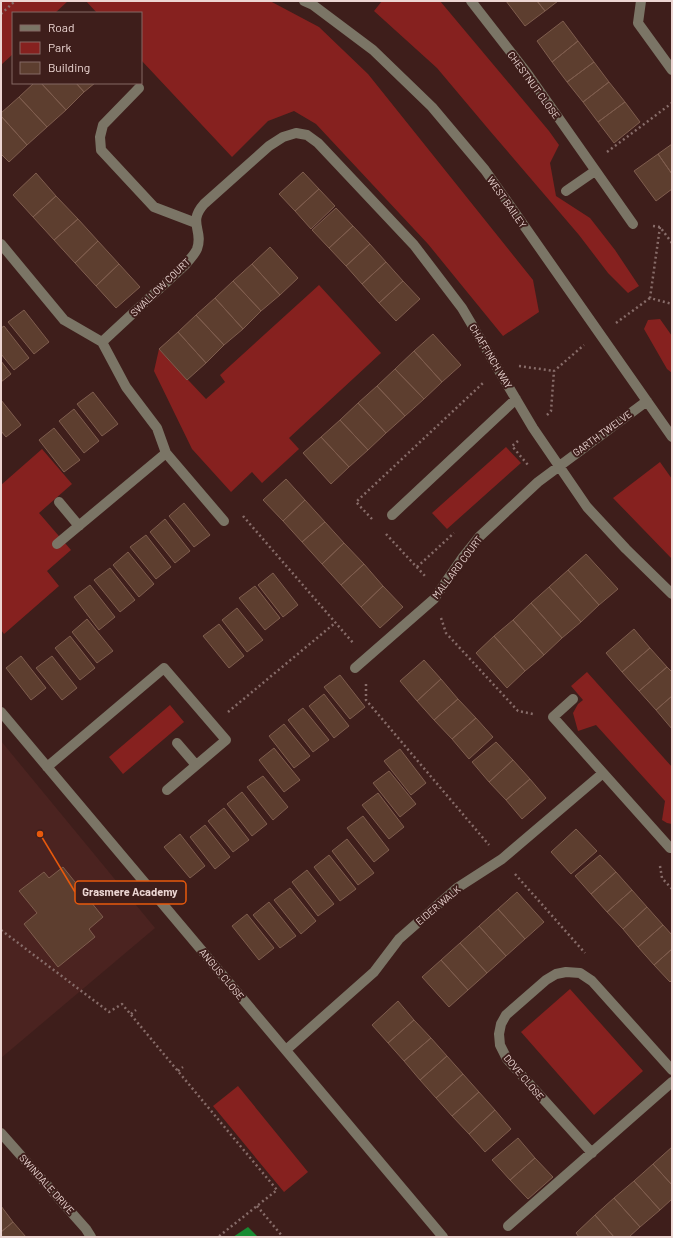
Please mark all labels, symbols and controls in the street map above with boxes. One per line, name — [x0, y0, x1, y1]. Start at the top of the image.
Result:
legend — [12, 12, 142, 84]
text: Road — [48, 20, 75, 34]
text: Park — [48, 40, 72, 54]
street label: CHESTNUT CLOSE — [505, 49, 563, 121]
text: Building — [48, 60, 90, 74]
street label: WEST BAILEY — [485, 174, 529, 230]
street label: SWALLOW COURT — [128, 255, 193, 319]
street label: CHAFFINCH WAY — [467, 322, 515, 391]
street label: GARTH TWELVE — [570, 408, 634, 458]
street label: MALLARD COURT — [429, 533, 485, 601]
callout: Grasmere Academy — [75, 881, 186, 904]
street label: EIDER WALK — [413, 883, 463, 927]
text: Grasmere Academy — [82, 885, 178, 898]
street label: ANGUS CLOSE — [197, 946, 247, 1002]
street label: DOVE CLOSE — [501, 1052, 547, 1102]
street label: SWINDALE DRIVE — [17, 1152, 77, 1216]

